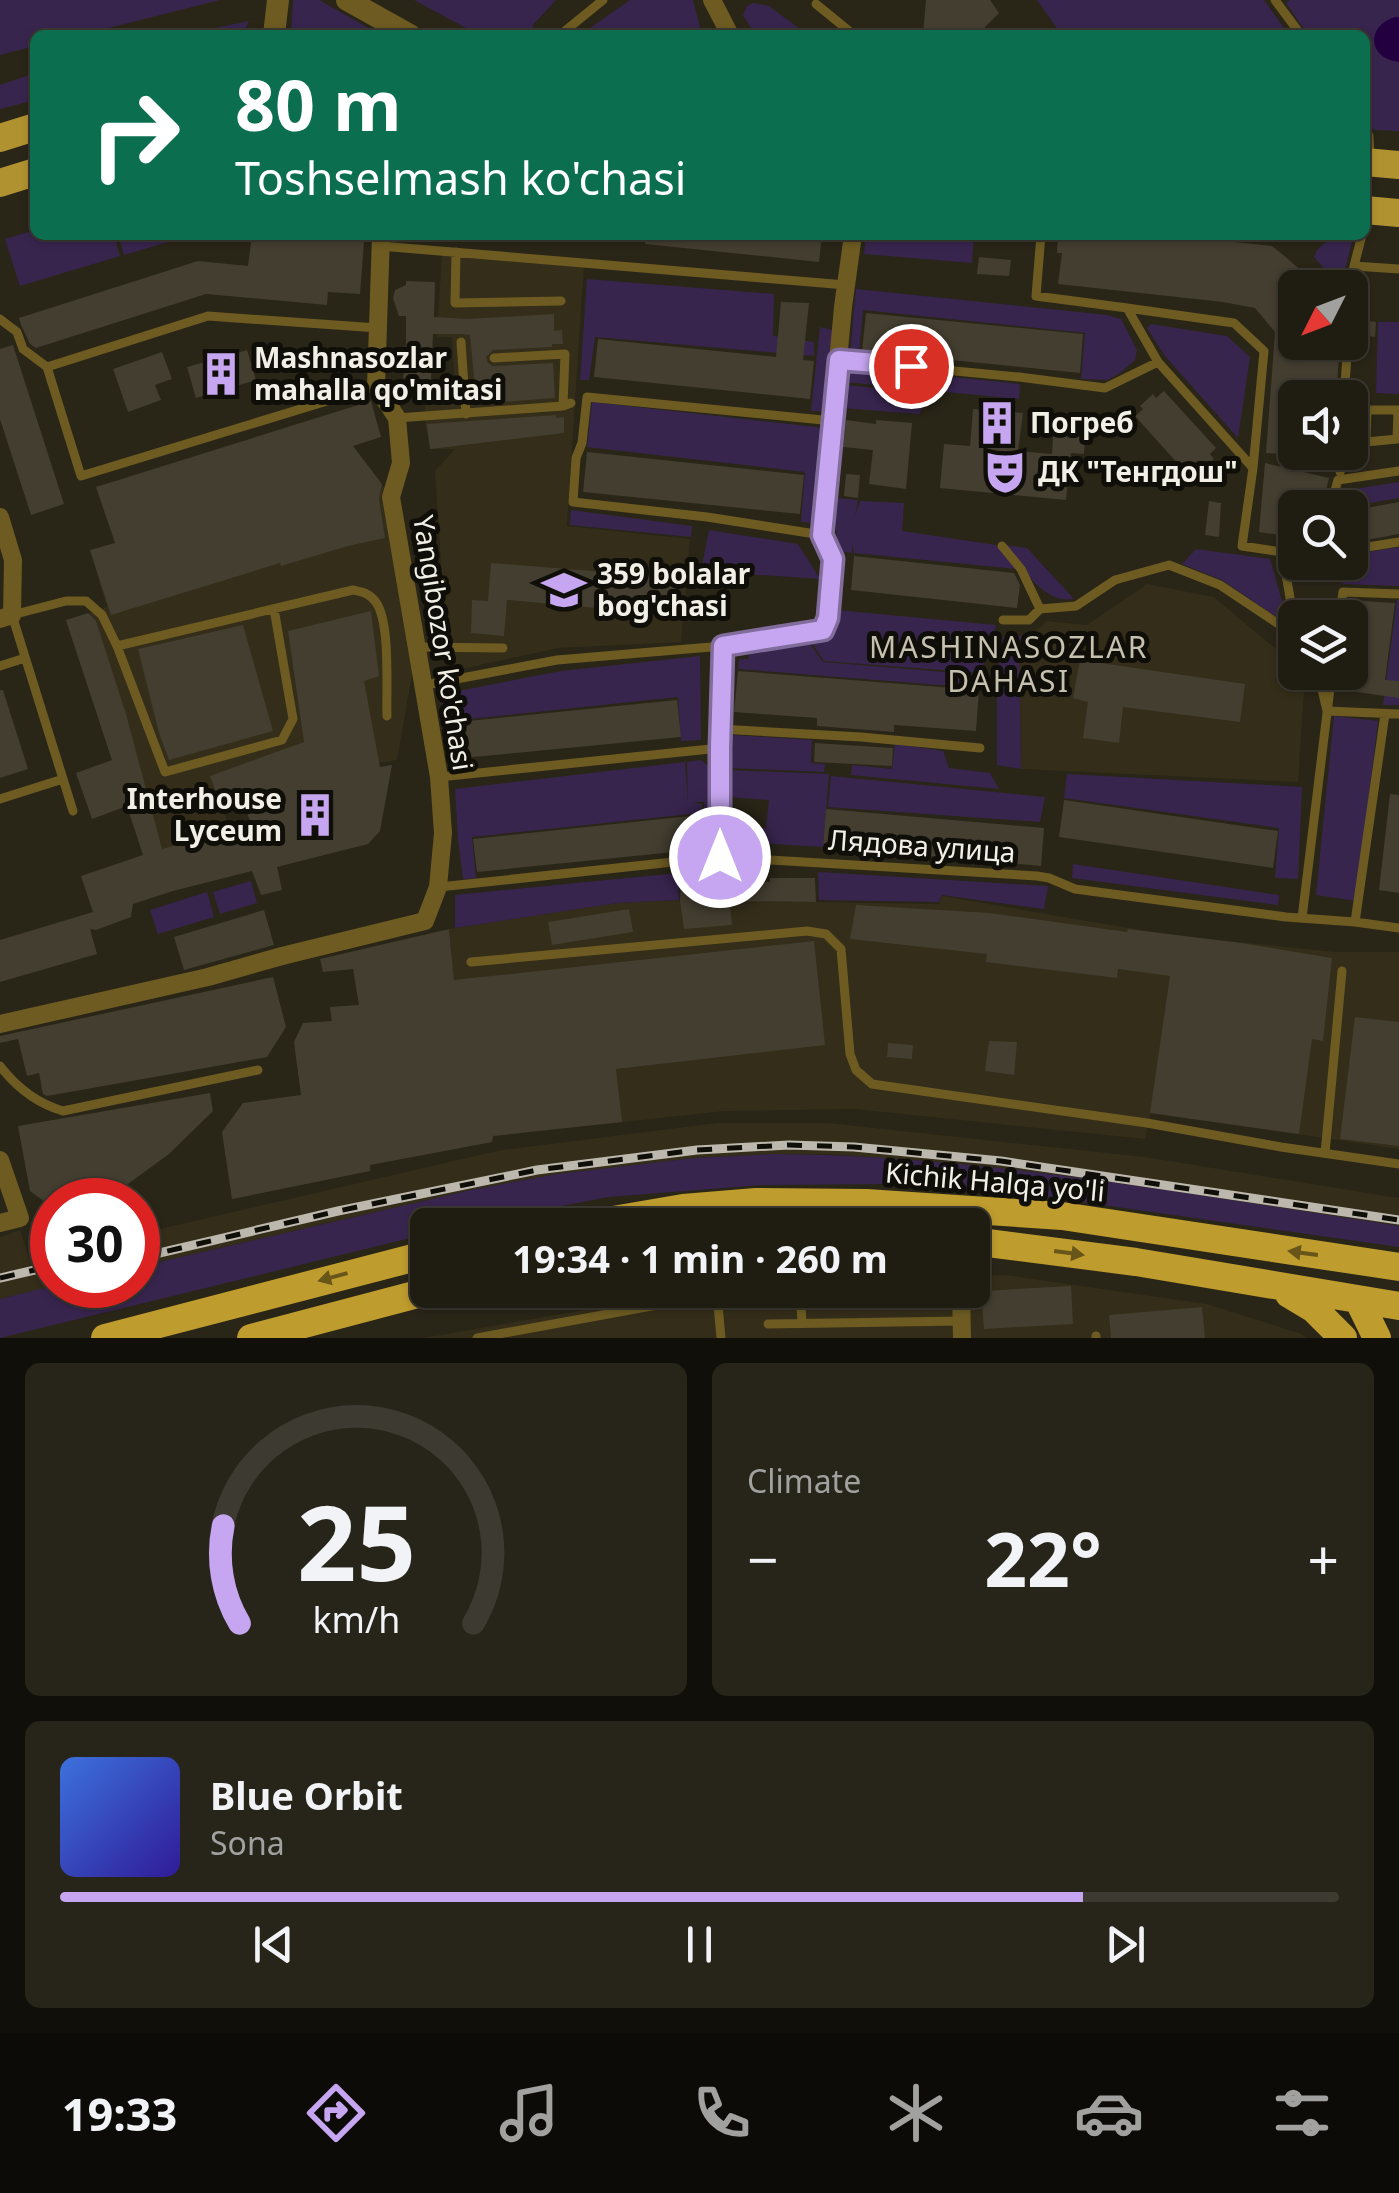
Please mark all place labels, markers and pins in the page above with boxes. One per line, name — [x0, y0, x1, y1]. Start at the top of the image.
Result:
pin — [869, 324, 954, 409]
place label: Mashnasozlar mahalla qo'mitasi — [254, 338, 502, 408]
building icon: Mashnasozlar mahalla qo'mitasi — [197, 350, 245, 398]
building icon: Погреб — [973, 399, 1021, 447]
place label: Погреб — [1030, 403, 1134, 441]
theatre icon: ДК "Тенгдош" — [981, 448, 1029, 496]
place label: ДК "Тенгдош" — [1038, 452, 1238, 490]
place label: 359 bolalar bog'chasi — [597, 554, 751, 624]
school or university icon: 359 bolalar bog'chasi — [540, 566, 588, 614]
place label: Interhouse Lyceum — [127, 779, 282, 849]
building icon: Interhouse Lyceum — [291, 791, 339, 839]

